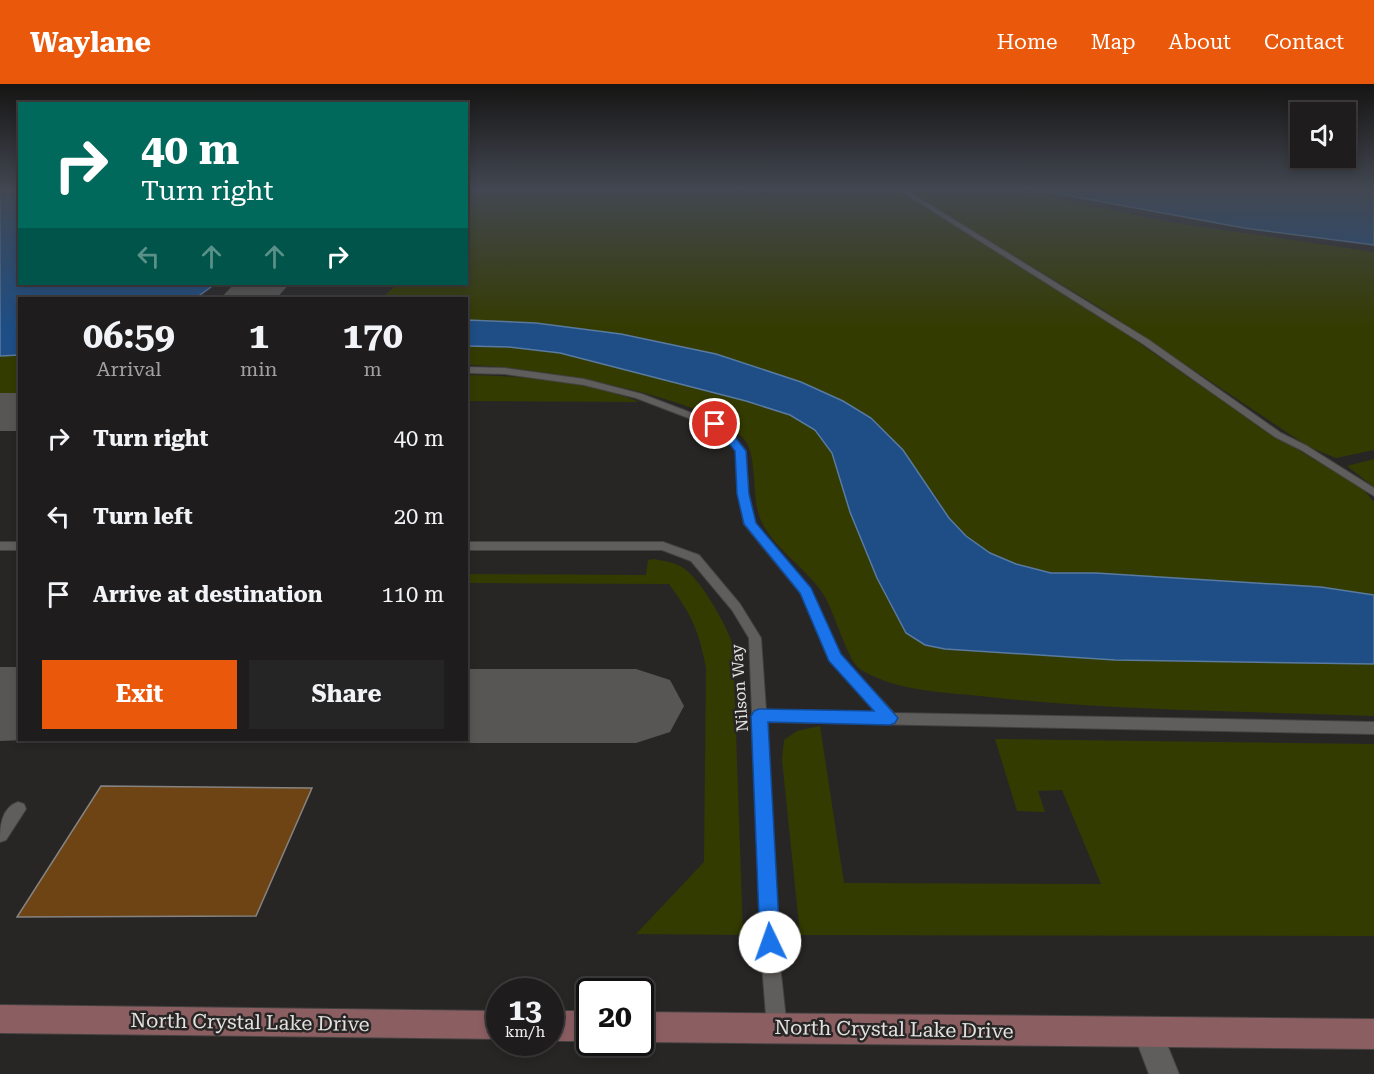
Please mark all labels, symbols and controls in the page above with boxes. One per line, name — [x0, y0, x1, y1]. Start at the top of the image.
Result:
text: Waylane — [30, 26, 151, 59]
text: Home — [997, 30, 1058, 54]
text: Map — [1091, 30, 1136, 54]
text: About — [1169, 30, 1231, 54]
text: Contact — [1264, 30, 1344, 54]
map controls — [1290, 102, 1356, 168]
button: sound — [1290, 102, 1356, 168]
text: 40 m — [141, 125, 239, 174]
icon: right — [42, 126, 120, 204]
text: Turn right — [141, 175, 274, 207]
icon: left — [132, 240, 165, 273]
icon: ahead — [195, 240, 228, 273]
icon: ahead — [258, 240, 291, 273]
icon: right — [321, 240, 354, 273]
text: 06:59 — [83, 315, 175, 357]
text: 1 — [249, 315, 269, 357]
text: 170 — [343, 315, 403, 357]
text: Arrival — [96, 357, 161, 381]
text: min — [240, 357, 277, 381]
text: m — [364, 357, 382, 381]
pin — [689, 398, 740, 449]
icon: arrive — [698, 407, 731, 440]
icon: right — [42, 422, 75, 455]
text: Turn right — [93, 426, 208, 451]
text: 40 m — [394, 426, 444, 451]
icon: left — [42, 500, 75, 533]
text: Turn left — [93, 504, 193, 529]
text: 20 m — [394, 504, 444, 529]
icon: arrive — [42, 578, 75, 611]
text: Arrive at destination — [93, 582, 322, 607]
text: 110 m — [381, 582, 444, 607]
street label: Nilson Way — [727, 643, 752, 732]
button: Exit — [42, 660, 237, 729]
button: Share — [249, 660, 444, 729]
position arrow — [738, 910, 802, 974]
speed limit sign: 20 — [576, 978, 654, 1056]
text: 13 — [508, 992, 542, 1027]
street label: North Crystal Lake Drive — [130, 1008, 370, 1036]
street label: North Crystal Lake Drive — [774, 1015, 1014, 1043]
text: km/h — [505, 1023, 545, 1041]

